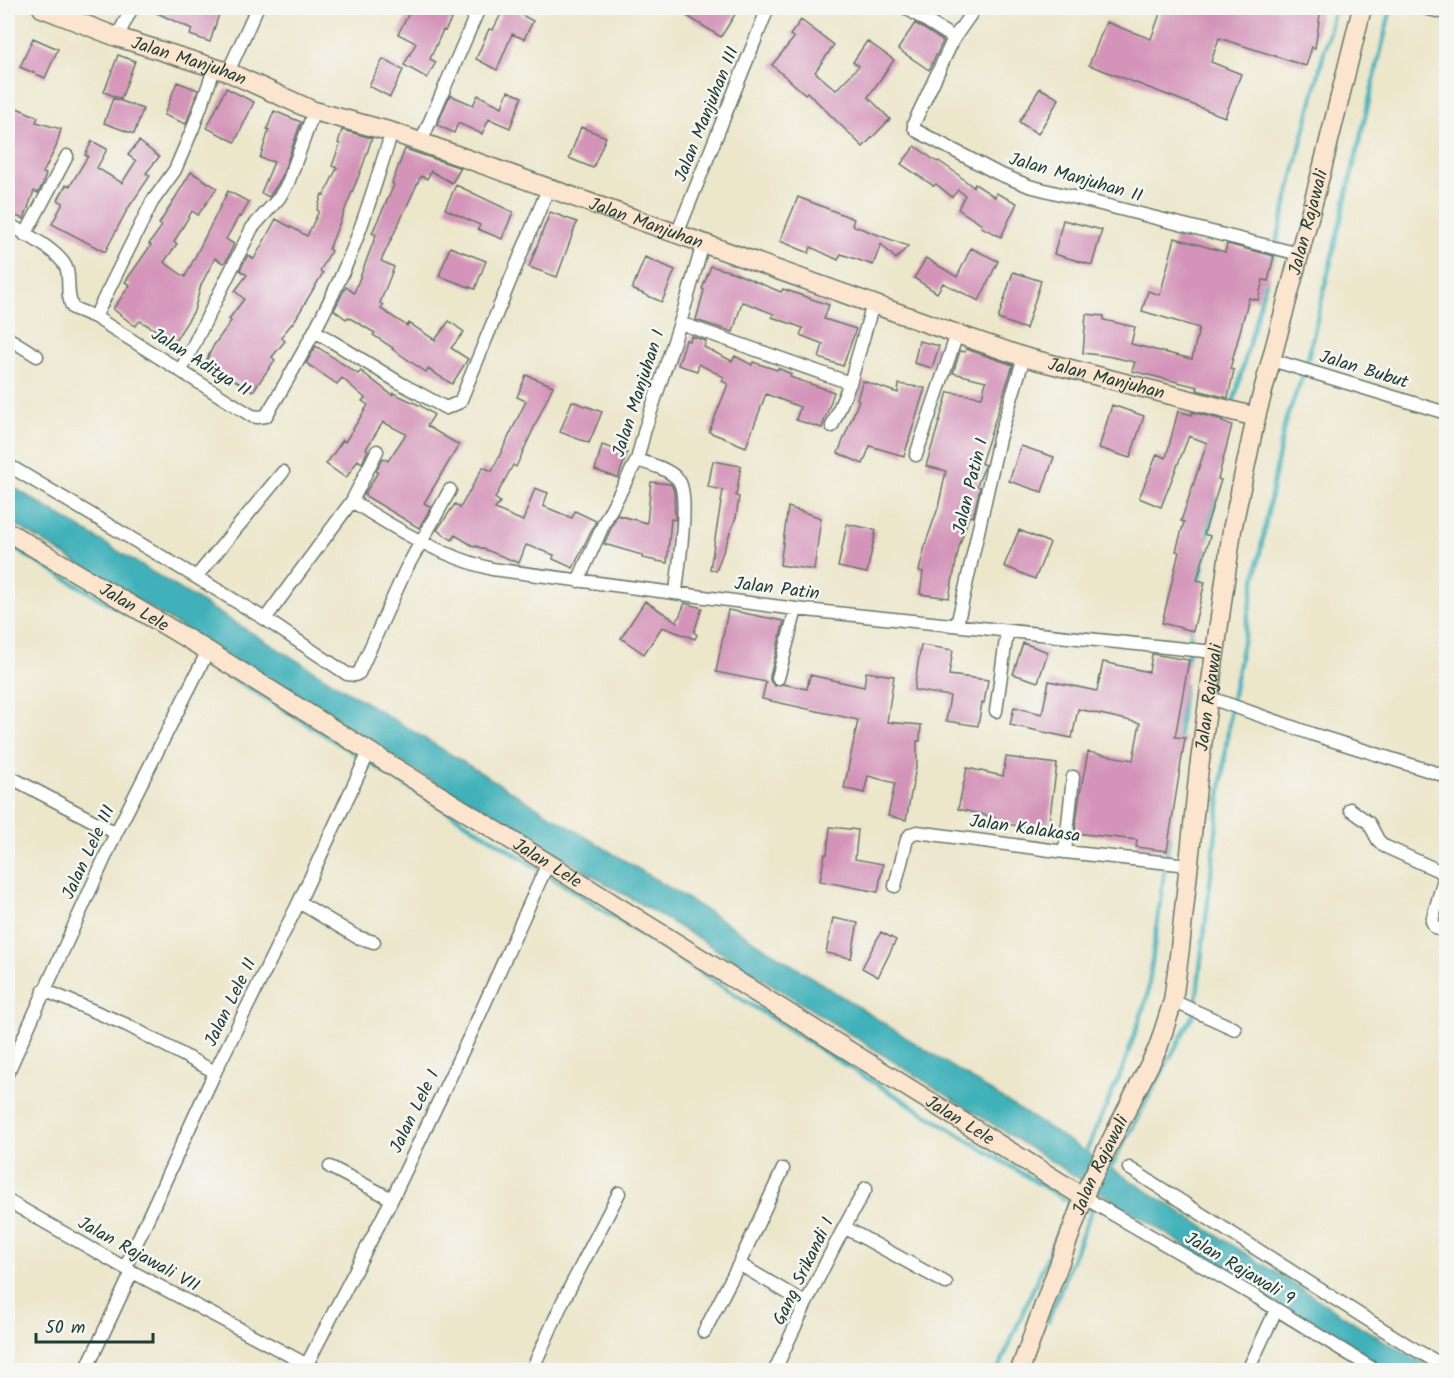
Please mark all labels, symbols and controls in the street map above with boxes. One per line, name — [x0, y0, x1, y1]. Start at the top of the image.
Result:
street label: Jalan Manjuhan — [127, 29, 251, 94]
street label: Jalan Manjuhan III — [667, 43, 748, 187]
street label: Jalan Manjuhan II — [1005, 145, 1146, 211]
street label: Jalan Rajawali — [1281, 166, 1337, 279]
street label: Jalan Manjuhan — [584, 190, 707, 258]
street label: Jalan Aditya II — [145, 321, 256, 406]
street label: Jalan Manjuhan I — [605, 326, 674, 461]
street label: Jalan Bubut — [1315, 343, 1413, 398]
street label: Jalan Manjuhan — [1044, 351, 1168, 409]
street label: Jalan Patin I — [945, 435, 997, 538]
street label: Jalan Patin — [733, 570, 821, 609]
street label: Jalan Lele — [93, 576, 174, 641]
street label: Jalan Rajawali — [1189, 641, 1232, 753]
street label: Jalan Lele III — [55, 801, 124, 905]
street label: Jalan Kalakasa — [968, 807, 1082, 852]
street label: Jalan Lele — [506, 831, 587, 897]
street label: Jalan Lele II — [197, 953, 265, 1052]
street label: Jalan Lele I — [383, 1065, 448, 1158]
street label: Jalan Lele — [919, 1089, 1000, 1154]
street label: Jalan Rajawali — [1065, 1110, 1138, 1220]
street label: Jalan Rajawali VII — [72, 1210, 205, 1301]
street label: Gang Srikandi I — [766, 1213, 843, 1331]
street label: Jalan Rajawali 9 — [1179, 1225, 1300, 1314]
scale bar — [36, 1306, 153, 1344]
text: 50 m — [45, 1314, 85, 1343]

